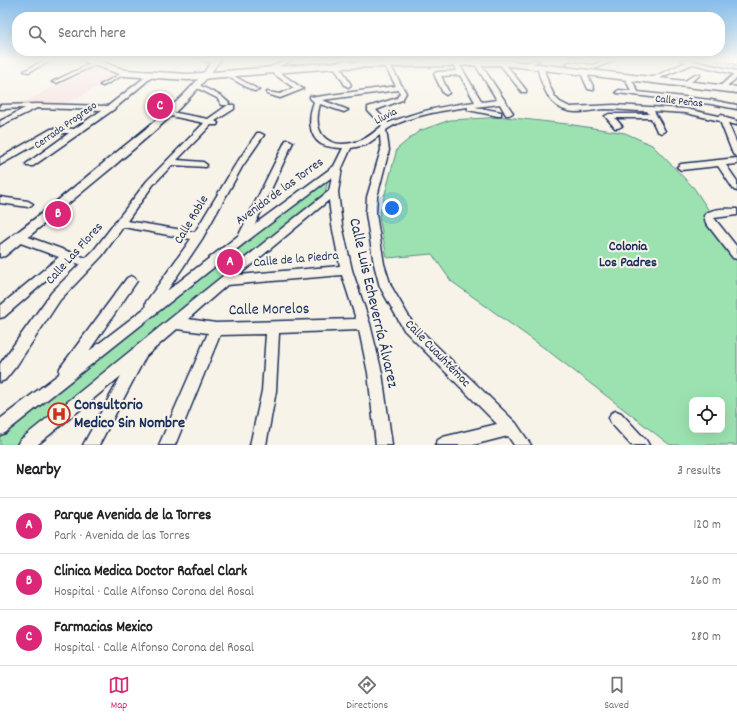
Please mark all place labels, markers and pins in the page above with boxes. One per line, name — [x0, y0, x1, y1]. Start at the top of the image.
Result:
pin: C — [147, 91, 173, 121]
pin: B — [45, 199, 71, 229]
pin: A — [217, 247, 243, 277]
place label: Consultorio Medico Sin Nombre — [74, 394, 185, 435]
hospital icon: Consultorio Medico Sin Nombre — [46, 401, 72, 427]

